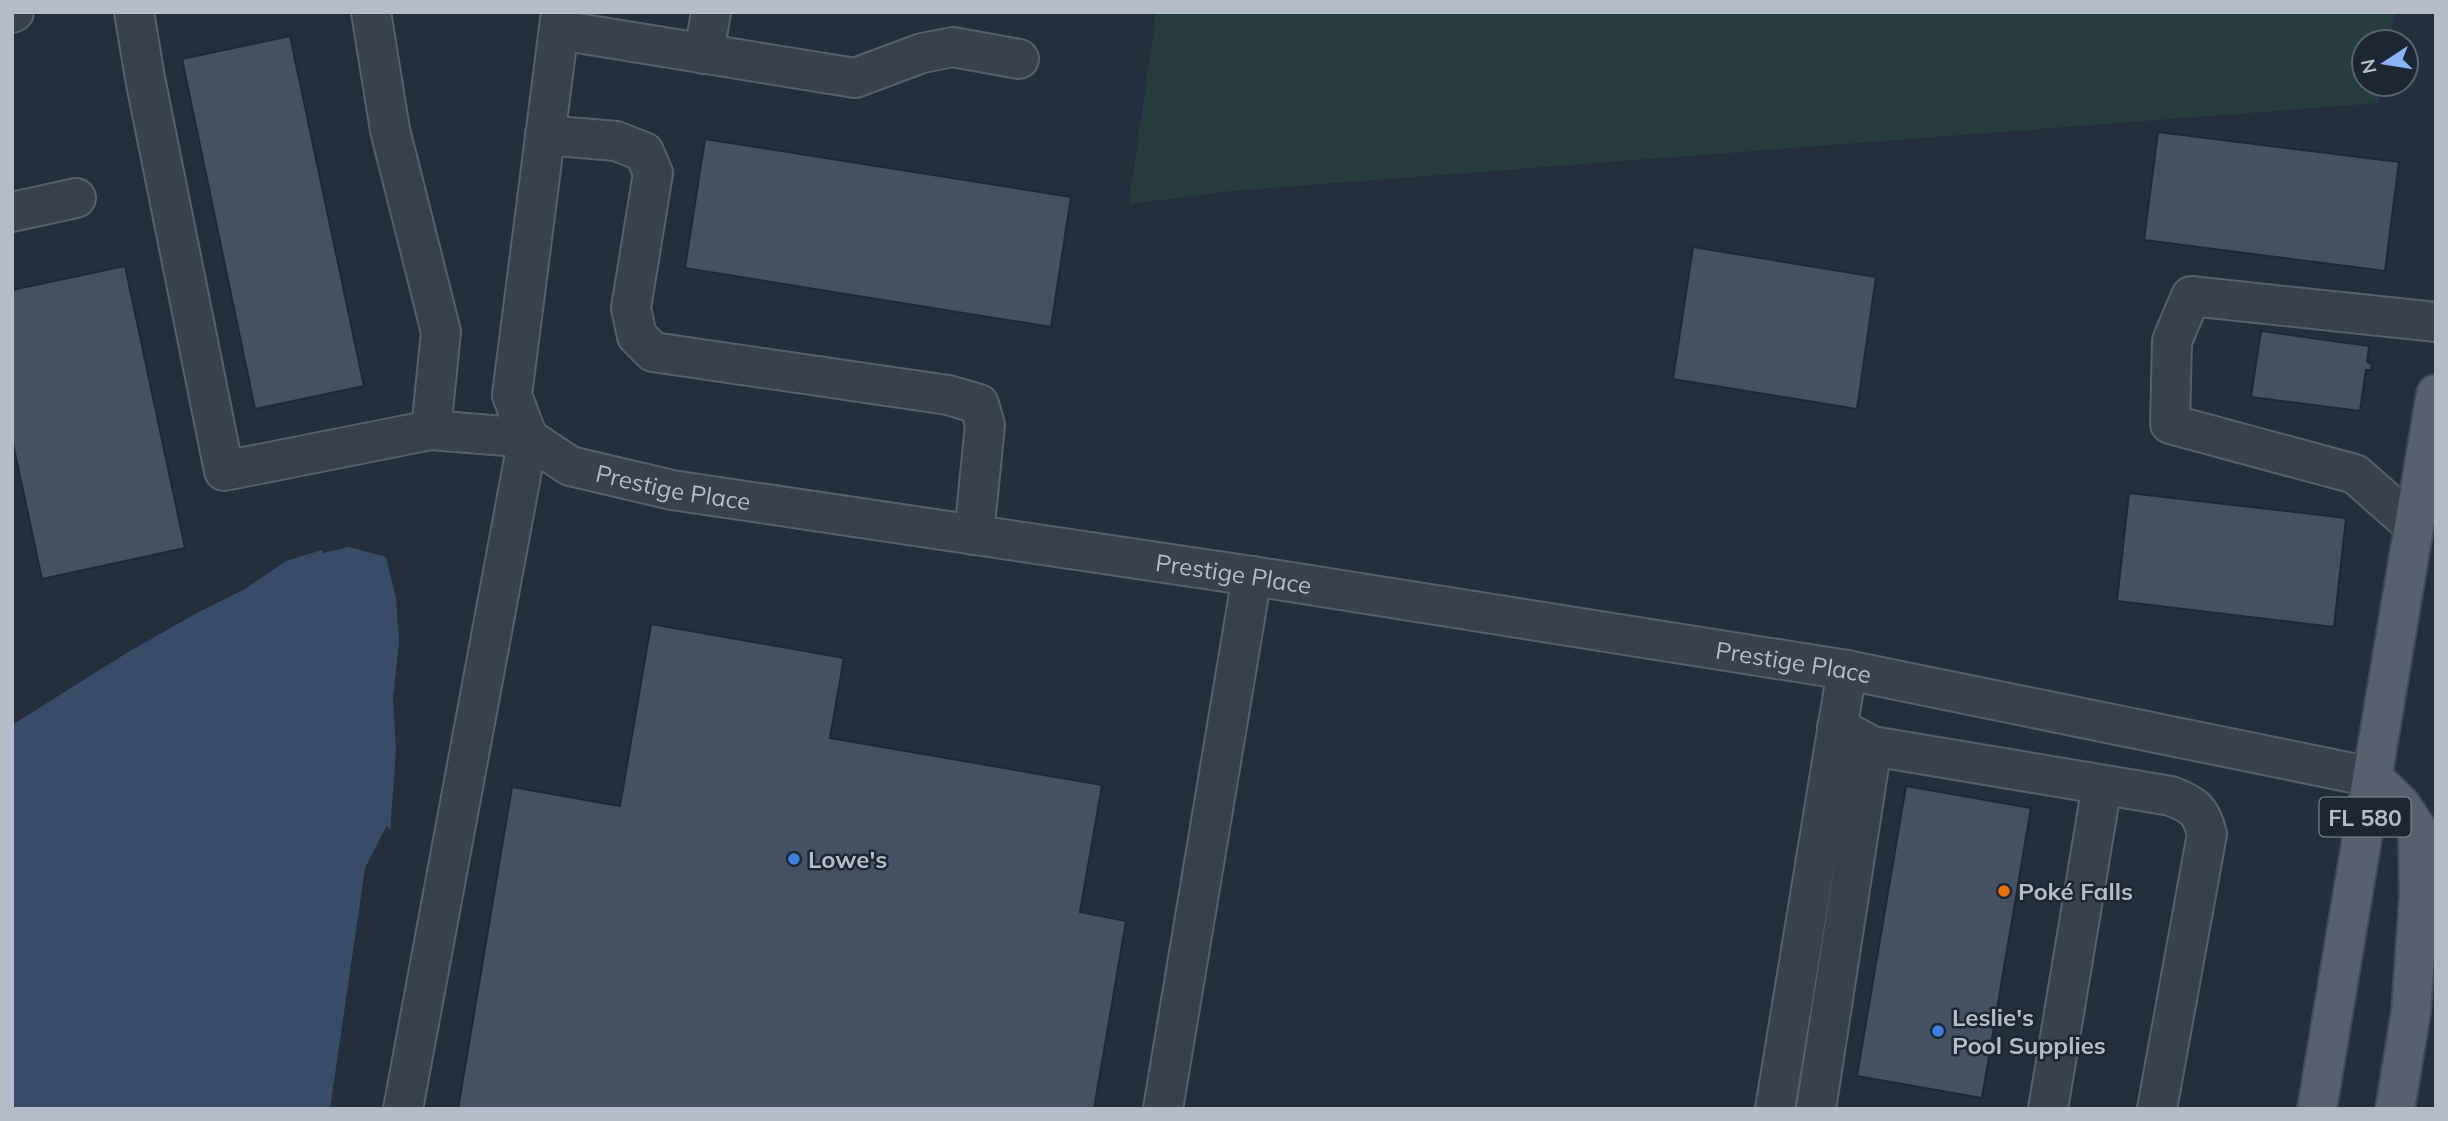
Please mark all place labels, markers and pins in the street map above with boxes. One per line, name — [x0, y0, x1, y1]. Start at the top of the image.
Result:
place label: Lowe's — [808, 844, 887, 874]
marker: Lowe's — [786, 851, 802, 867]
place label: Poké Falls — [2018, 876, 2133, 906]
marker: Poké Falls — [1996, 883, 2012, 899]
place label: Leslie's Pool Supplies — [1952, 1002, 2106, 1060]
marker: Leslie's Pool Supplies — [1930, 1023, 1946, 1039]

